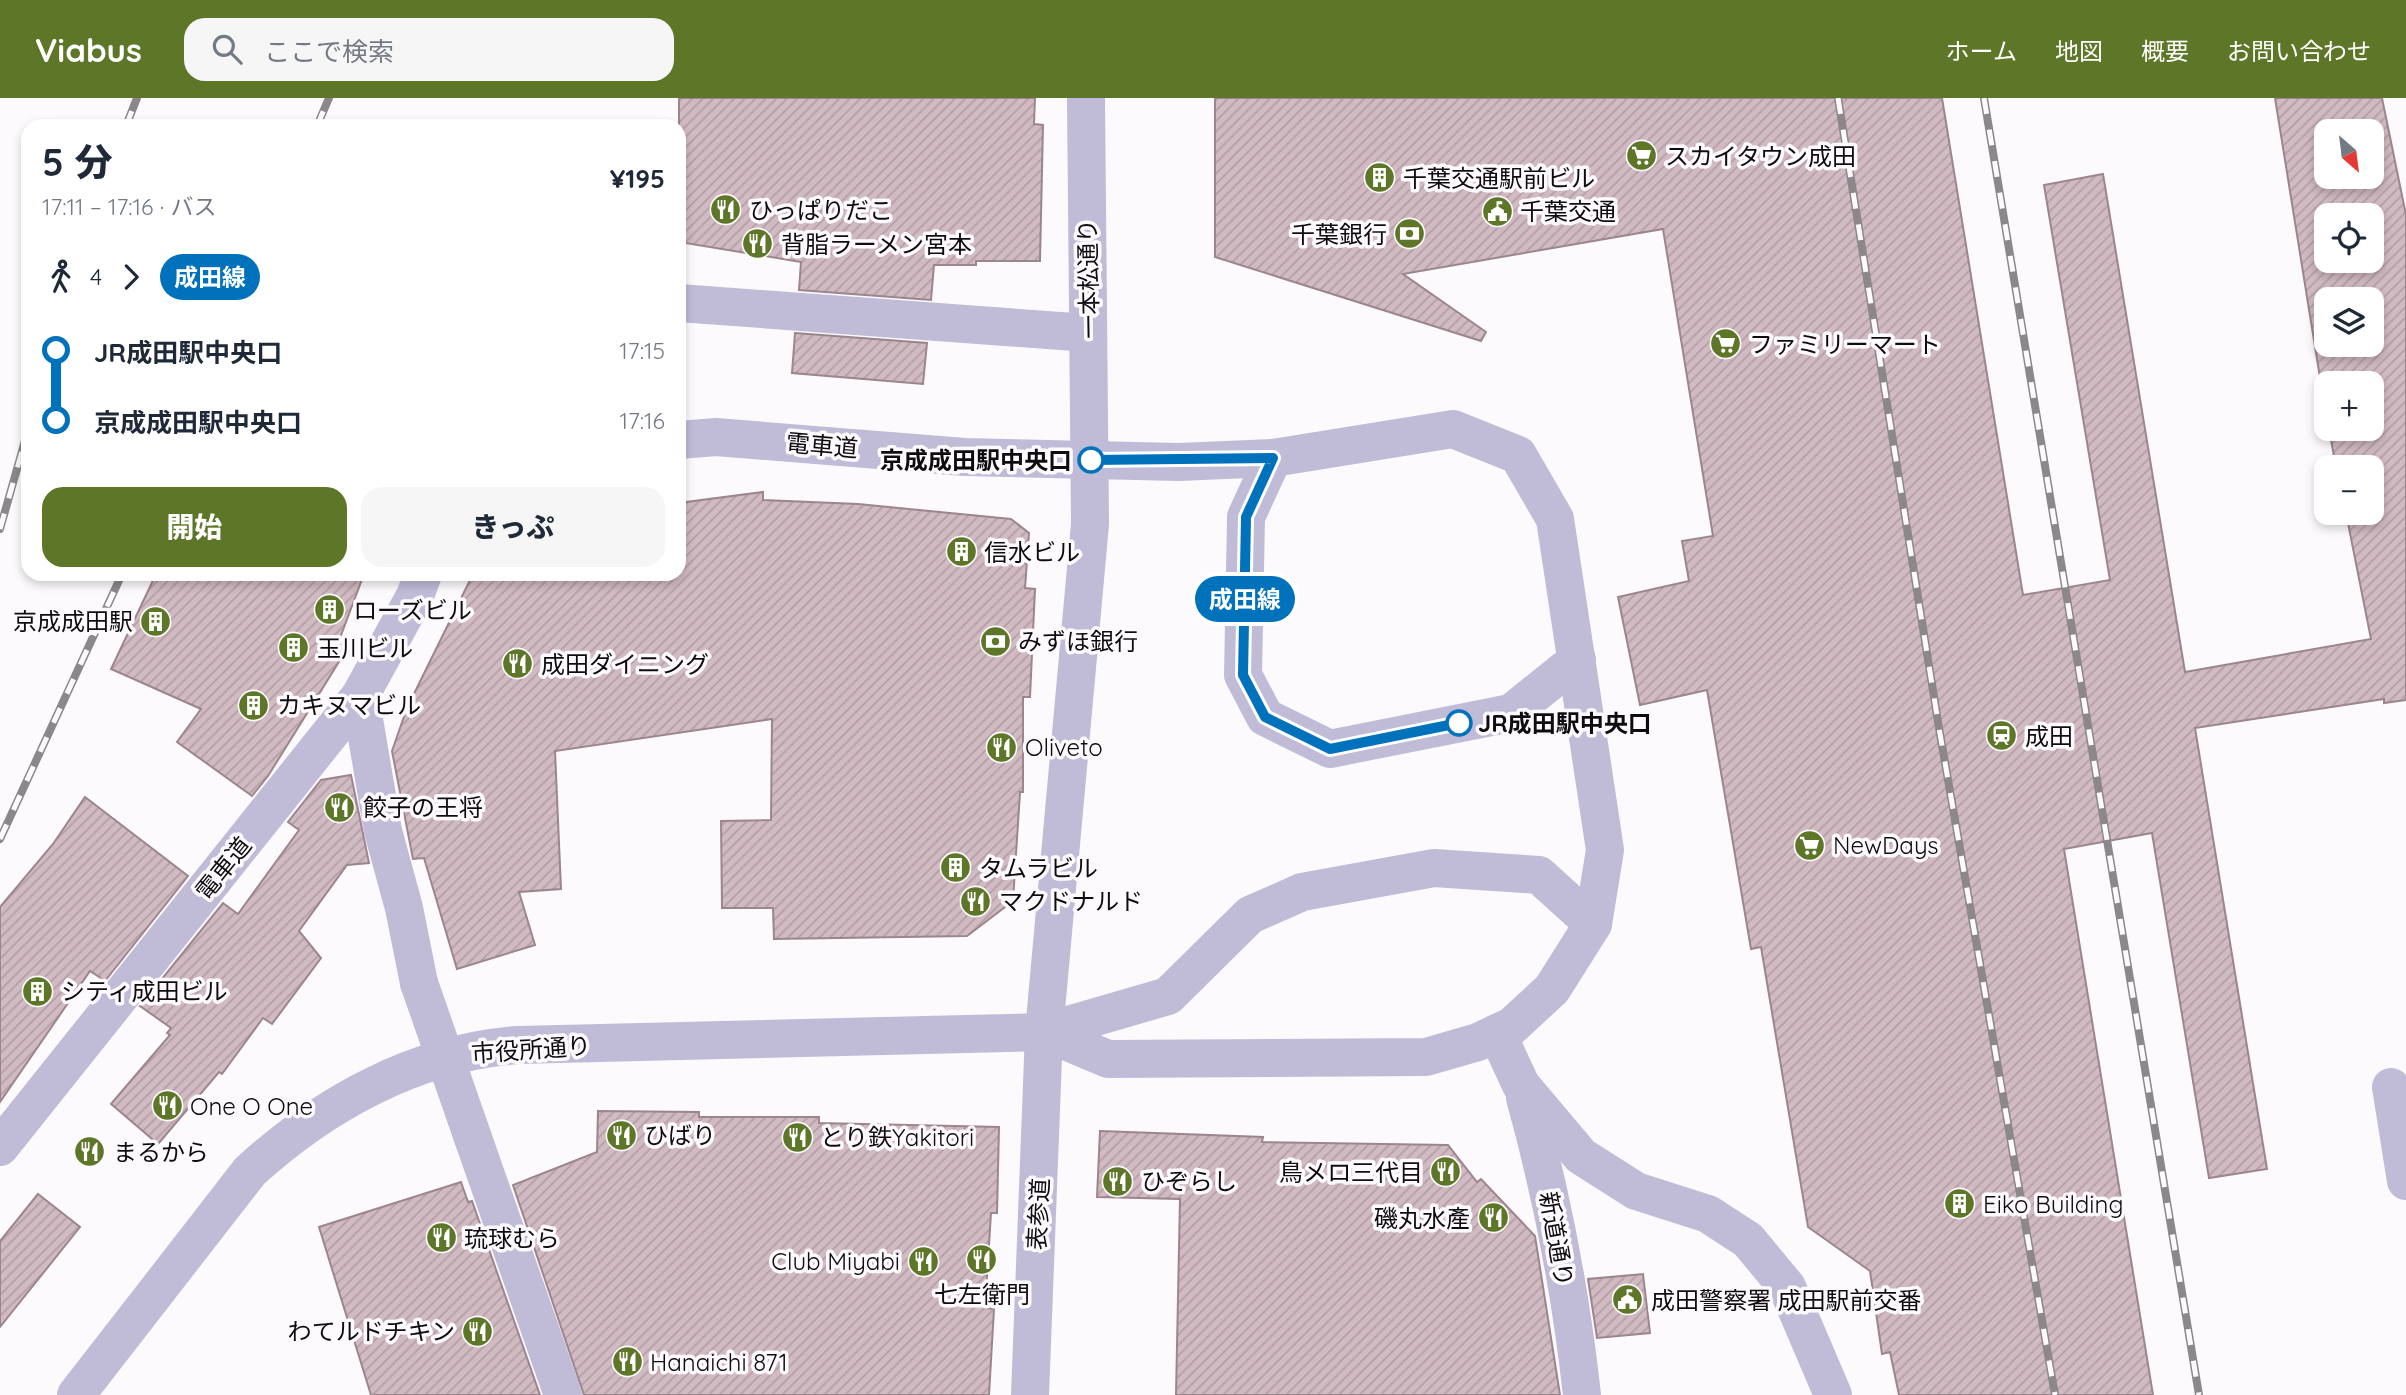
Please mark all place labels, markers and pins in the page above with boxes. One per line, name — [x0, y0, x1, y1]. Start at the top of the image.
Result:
supermarket icon: スカイタウン成田 — [1625, 139, 1659, 173]
place label: スカイタウン成田 — [1665, 141, 1856, 171]
building icon: 千葉交通駅前ビル — [1363, 161, 1397, 195]
place label: 千葉交通駅前ビル — [1403, 163, 1595, 193]
restaurant icon: ひっぱりだこ — [709, 193, 743, 227]
public building icon: 千葉交通 — [1480, 194, 1514, 228]
place label: ひっぱりだこ — [749, 195, 893, 225]
place label: 千葉交通 — [1520, 196, 1616, 226]
bank icon: 千葉銀行 — [1393, 217, 1427, 251]
place label: 千葉銀行 — [1291, 219, 1387, 249]
restaurant icon: 背脂ラーメン宮本 — [741, 227, 775, 261]
place label: 背脂ラーメン宮本 — [781, 229, 972, 259]
supermarket icon: ファミリーマート — [1709, 327, 1743, 361]
place label: ファミリーマート — [1749, 329, 1941, 359]
place label: 京成成田駅中央口 — [880, 445, 1072, 475]
marker: 京成成田駅中央口 — [1078, 447, 1104, 473]
building icon: 信水ビル — [944, 535, 978, 569]
place label: 信水ビル — [984, 537, 1080, 567]
building icon: ローズビル — [313, 593, 347, 627]
place label: ローズビル — [353, 595, 472, 625]
building icon: 京成成田駅 — [139, 604, 173, 638]
place label: 京成成田駅 — [13, 606, 133, 636]
bank icon: みずほ銀行 — [978, 624, 1012, 658]
place label: みずほ銀行 — [1018, 626, 1138, 656]
building icon: 玉川ビル — [277, 631, 311, 665]
place label: 玉川ビル — [317, 633, 413, 663]
restaurant icon: 成田ダイニング — [501, 647, 535, 681]
place label: 成田ダイニング — [541, 649, 709, 679]
building icon: カキヌマビル — [237, 688, 271, 722]
place label: カキヌマビル — [277, 690, 421, 720]
place label: JR成田駅中央口 — [1478, 708, 1652, 738]
marker: JR成田駅中央口 — [1446, 710, 1472, 736]
station icon: 成田 — [1985, 719, 2019, 753]
place label: 成田 — [2025, 721, 2073, 751]
restaurant icon: Oliveto — [985, 730, 1019, 764]
place label: Oliveto — [1025, 732, 1103, 762]
restaurant icon: 餃子の王将 — [323, 790, 357, 824]
place label: 餃子の王将 — [363, 792, 483, 822]
supermarket icon: NewDays — [1793, 828, 1827, 862]
place label: NewDays — [1833, 830, 1939, 860]
building icon: タムラビル — [939, 851, 973, 885]
place label: タムラビル — [979, 853, 1098, 883]
restaurant icon: マクドナルド — [959, 884, 993, 918]
place label: マクドナルド — [999, 886, 1143, 916]
building icon: シティ成田ビル — [21, 974, 55, 1008]
place label: シティ成田ビル — [61, 976, 228, 1006]
restaurant icon: One O One — [150, 1089, 184, 1123]
place label: One O One — [190, 1091, 313, 1121]
restaurant icon: ひばり — [604, 1118, 638, 1152]
place label: ひばり — [644, 1120, 716, 1150]
restaurant icon: とり鉄Yakitori — [780, 1120, 814, 1154]
place label: とり鉄Yakitori — [820, 1122, 974, 1152]
restaurant icon: まるから — [73, 1135, 107, 1169]
place label: まるから — [113, 1137, 209, 1167]
restaurant icon: 鳥メロ三代目 — [1429, 1155, 1463, 1189]
place label: 鳥メロ三代目 — [1279, 1157, 1423, 1187]
restaurant icon: ひぞらし — [1101, 1164, 1135, 1198]
place label: ひぞらし — [1141, 1166, 1237, 1196]
building icon: Eiko Building — [1943, 1187, 1977, 1221]
place label: Eiko Building — [1983, 1189, 2123, 1219]
restaurant icon: 磯丸水產 — [1476, 1201, 1510, 1235]
place label: 磯丸水產 — [1374, 1203, 1470, 1233]
restaurant icon: 琉球むら — [424, 1221, 458, 1255]
place label: 琉球むら — [464, 1223, 560, 1253]
restaurant icon: 七左衛門 — [965, 1243, 999, 1277]
restaurant icon: Club Miyabi — [906, 1244, 940, 1278]
place label: Club Miyabi — [771, 1246, 900, 1276]
place label: 七左衛門 — [934, 1279, 1030, 1309]
public building icon: 成田警察署 成田駅前交番 — [1611, 1283, 1645, 1317]
place label: 成田警察署 成田駅前交番 — [1651, 1285, 1922, 1315]
restaurant icon: わてルドチキン — [461, 1314, 495, 1348]
place label: わてルドチキン — [288, 1316, 455, 1346]
restaurant icon: Hanaichi 871 — [610, 1345, 644, 1379]
place label: Hanaichi 871 — [650, 1347, 788, 1377]

